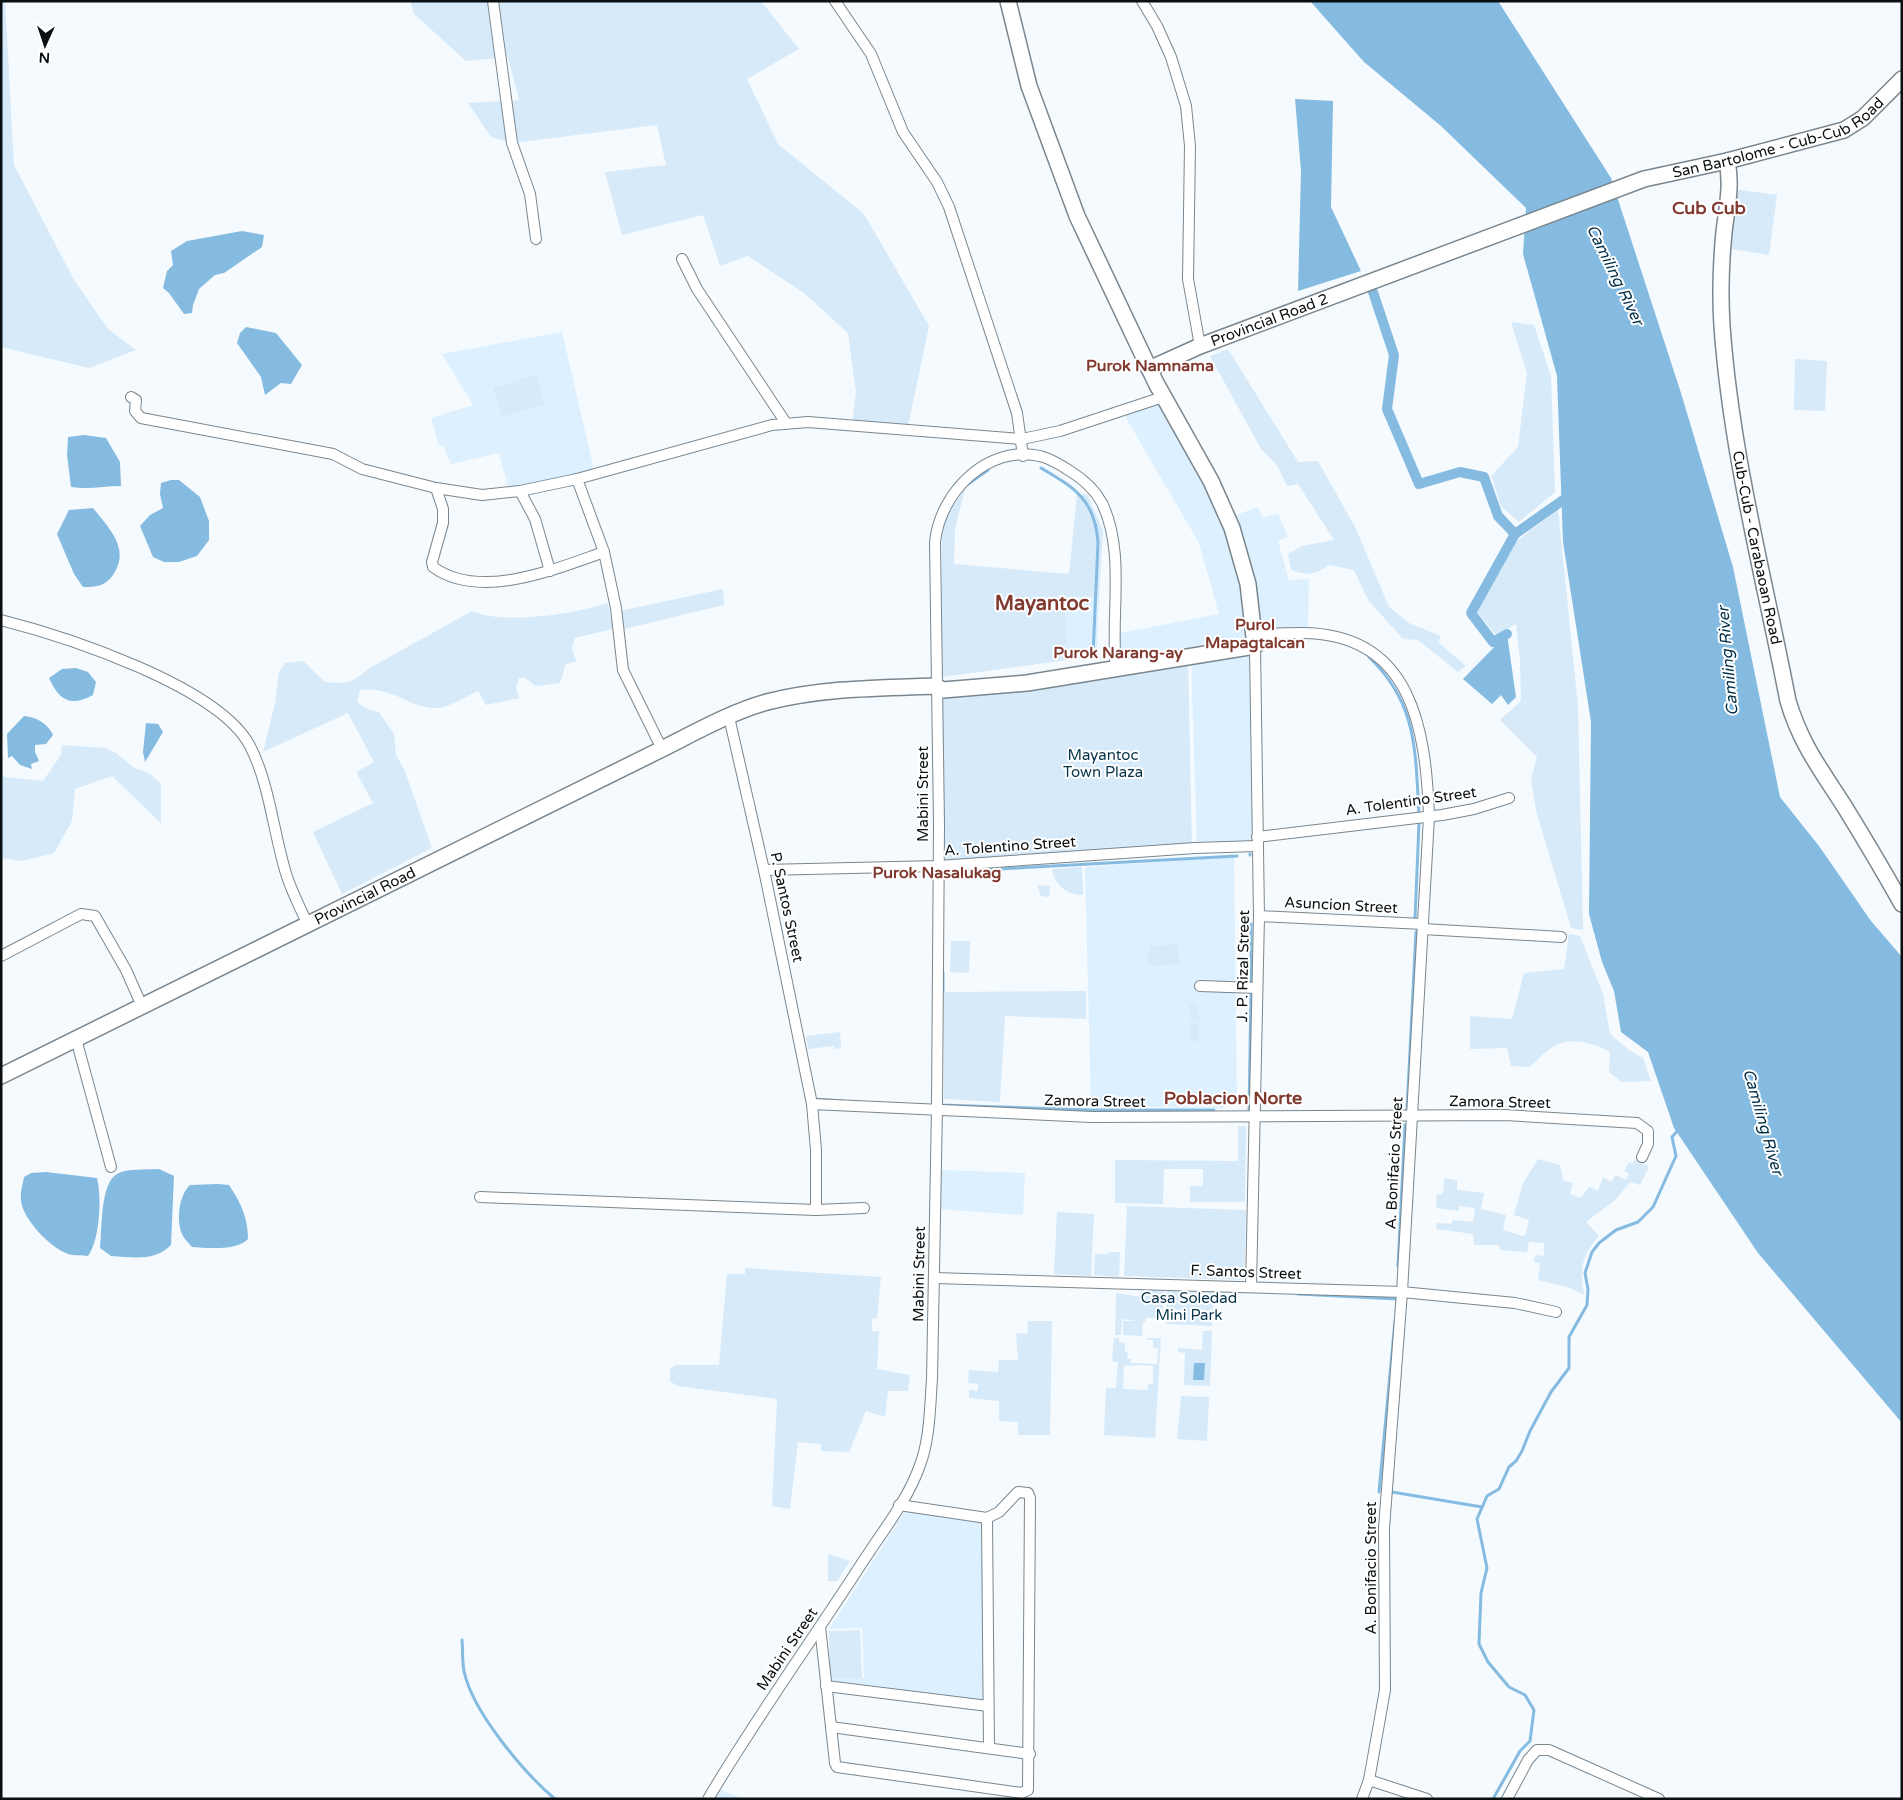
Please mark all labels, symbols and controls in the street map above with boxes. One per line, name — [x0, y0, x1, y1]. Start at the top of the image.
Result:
north arrow — [20, 20, 70, 70]
text: N — [38, 49, 50, 66]
street label: San Bartolome - Cub-Cub Road — [1671, 94, 1887, 182]
district label: Cub Cub — [1672, 197, 1746, 219]
water label: Camiling River — [1582, 221, 1649, 330]
street label: Provincial Road 2 — [1208, 290, 1331, 350]
district label: Purok Namnama — [1086, 356, 1214, 376]
street label: Cub-Cub - Carabaoan Road — [1729, 449, 1785, 646]
district label: Mayantoc — [995, 592, 1090, 616]
water label: Camiling River — [1713, 604, 1743, 717]
district label: Purol Mapagtalcan — [1205, 615, 1305, 653]
district label: Purok Narang-ay — [1053, 643, 1183, 663]
street label: Mabini Street — [914, 746, 932, 842]
park label: Mayantoc Town Plaza — [1063, 746, 1143, 781]
street label: A. Tolentino Street — [1344, 783, 1478, 819]
street label: A. Tolentino Street — [944, 832, 1077, 860]
street label: P. Santos Street — [767, 850, 808, 964]
street label: Provincial Road — [311, 863, 419, 929]
district label: Purok Nasalukag — [873, 863, 1001, 883]
street label: Asuncion Street — [1284, 893, 1398, 917]
street label: J. P. Rizal Street — [1233, 909, 1253, 1022]
water label: Camiling River — [1738, 1067, 1788, 1179]
district label: Poblacion Norte — [1164, 1087, 1302, 1109]
street label: Zamora Street — [1044, 1091, 1146, 1111]
street label: Zamora Street — [1449, 1092, 1551, 1112]
street label: A. Bonifacio Street — [1382, 1096, 1406, 1230]
street label: Mabini Street — [909, 1226, 929, 1322]
street label: F. Santos Street — [1190, 1261, 1302, 1283]
park label: Casa Soledad Mini Park — [1141, 1289, 1237, 1324]
street label: A. Bonifacio Street — [1362, 1501, 1380, 1634]
street label: Mabini Street — [753, 1604, 821, 1694]

